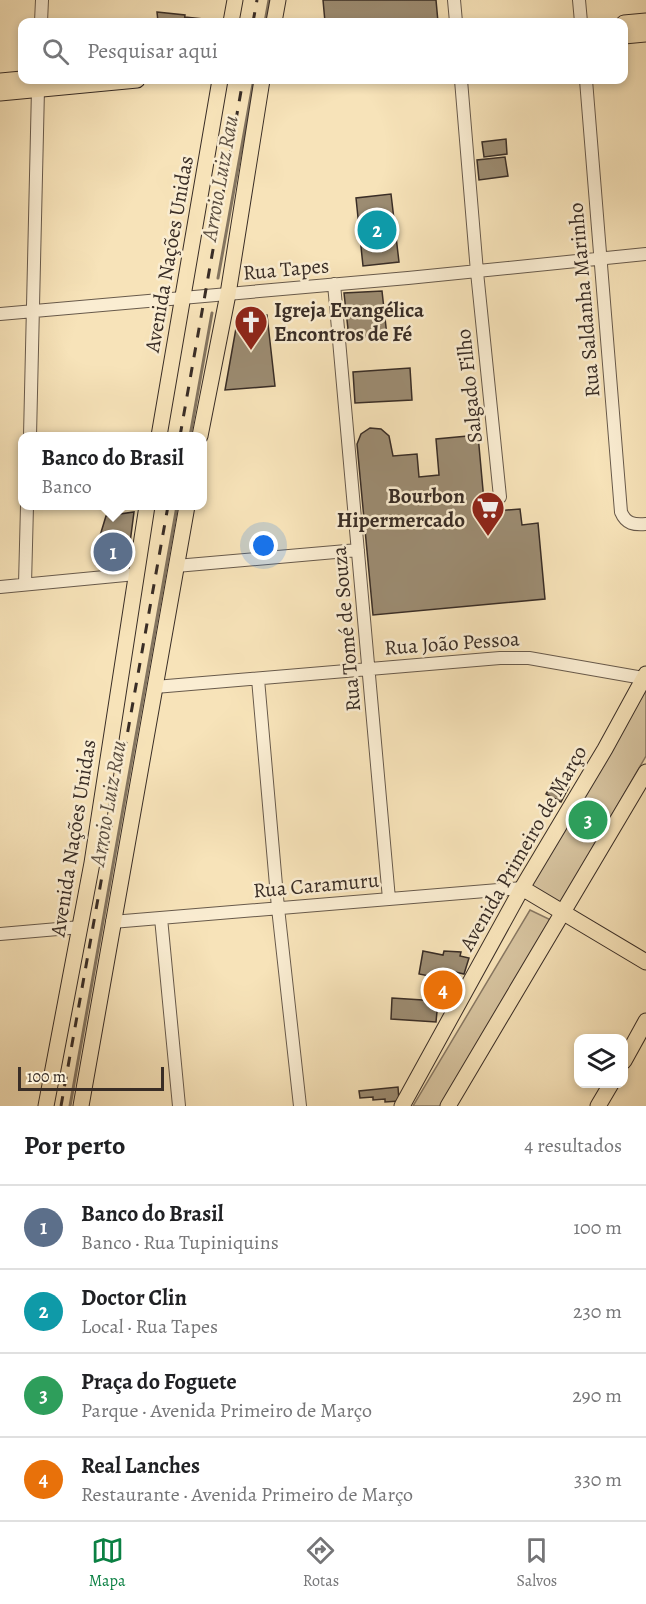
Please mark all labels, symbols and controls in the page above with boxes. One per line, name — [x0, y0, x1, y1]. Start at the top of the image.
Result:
search box — [18, 18, 628, 84]
icon: search — [39, 35, 72, 68]
text: Pesquisar aqui — [87, 36, 218, 66]
water label: Arroio Luiz Rau — [194, 113, 246, 244]
street label: Avenida Nações Unidas — [138, 153, 200, 356]
street label: Rua Saldanha Marinho — [562, 201, 606, 399]
pin: 2 — [358, 208, 397, 252]
street label: Rua Tapes — [242, 251, 330, 287]
place label: Igreja Evangélica Encontros de Fé — [274, 296, 425, 348]
church icon: Igreja Evangélica Encontros de Fé — [233, 304, 269, 351]
street label: Salgado Filho — [449, 328, 489, 444]
popup — [18, 432, 207, 510]
text: Banco do Brasil — [41, 443, 184, 473]
text: Banco — [41, 473, 92, 500]
place label: Bourbon Hipermercado — [337, 482, 465, 534]
supermarket icon: Bourbon Hipermercado — [470, 490, 506, 537]
pin: 1 — [94, 530, 132, 574]
your location — [249, 531, 278, 560]
street label: Rua Tomé de Souza — [325, 545, 367, 713]
street label: Rua João Pessoa — [383, 624, 521, 662]
street label: Avenida Nações Unidas — [43, 737, 102, 940]
water label: Arroio Luiz Rau — [82, 738, 134, 869]
street label: Avenida Primeiro de Março — [452, 740, 593, 957]
pin: 3 — [568, 798, 608, 842]
street label: Rua Caramuru — [252, 865, 381, 904]
pin: 4 — [424, 968, 462, 1012]
map controls — [574, 1034, 628, 1088]
button: layers — [574, 1034, 628, 1088]
scale bar — [18, 1064, 164, 1092]
text: 100 m — [27, 1066, 66, 1088]
text: Por perto — [24, 1128, 125, 1163]
text: 4 resultados — [524, 1132, 622, 1159]
text: Banco do Brasil — [81, 1199, 223, 1229]
text: 1 — [40, 1214, 47, 1241]
text: 100 m — [573, 1214, 622, 1241]
text: Banco · Rua Tupiniquins — [81, 1229, 279, 1256]
text: Doctor Clin — [81, 1283, 187, 1313]
text: 2 — [39, 1298, 48, 1325]
text: 230 m — [573, 1298, 622, 1325]
text: Local · Rua Tapes — [81, 1313, 218, 1340]
text: Praça do Foguete — [81, 1367, 237, 1397]
text: 3 — [39, 1382, 48, 1409]
text: 290 m — [572, 1382, 622, 1409]
text: Parque · Avenida Primeiro de Março — [81, 1397, 372, 1424]
text: Real Lanches — [81, 1451, 200, 1481]
text: 4 — [39, 1466, 48, 1493]
text: 330 m — [574, 1466, 622, 1493]
text: Restaurante · Avenida Primeiro de Março — [81, 1481, 413, 1508]
tab: Mapa — [89, 1534, 125, 1592]
tab: Rotas — [303, 1534, 339, 1592]
tab: Salvos — [517, 1534, 557, 1592]

